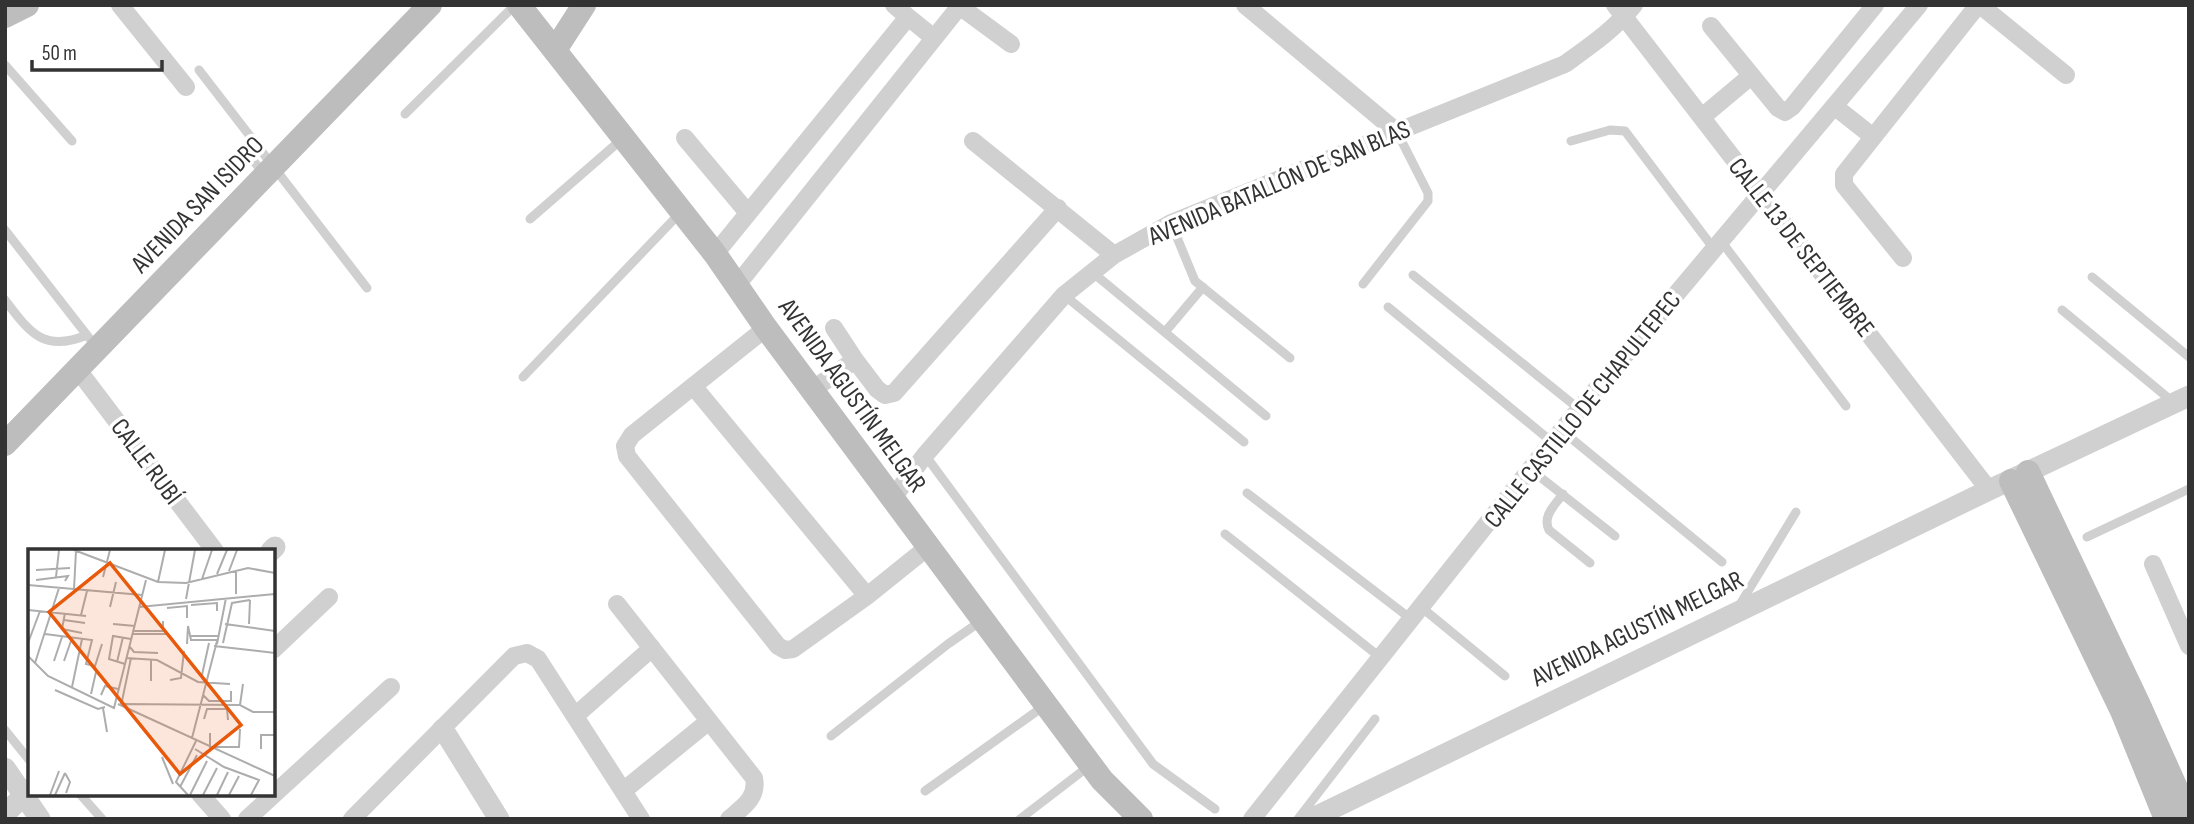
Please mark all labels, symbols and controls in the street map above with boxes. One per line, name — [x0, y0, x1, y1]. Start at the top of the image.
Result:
scale bar — [32, 28, 161, 72]
text: 50 m — [42, 41, 77, 66]
street label: AVENIDA BATALLÓN DE SAN BLAS — [1143, 114, 1415, 253]
street label: AVENIDA SAN ISIDRO — [124, 130, 271, 280]
street label: CALLE 13 DE SEPTIEMBRE — [1721, 152, 1880, 344]
street label: CALLE CASTILLO DE CHAPULTEPEC — [1478, 285, 1688, 535]
street label: AVENIDA AGUSTÍN MELGAR — [771, 292, 932, 499]
street label: CALLE RUBÍ — [104, 413, 188, 511]
inset map — [28, 549, 275, 796]
street label: AVENIDA AGUSTÍN MELGAR — [1526, 565, 1748, 694]

